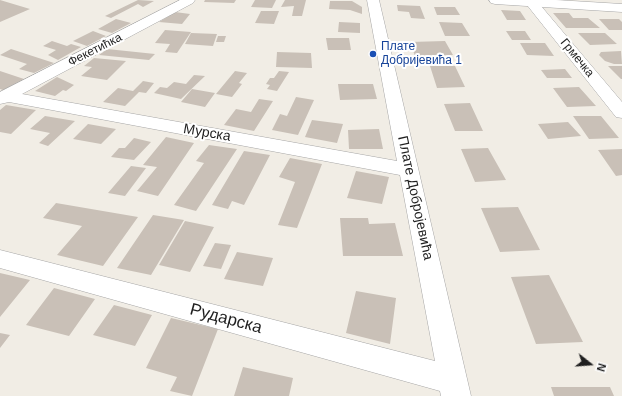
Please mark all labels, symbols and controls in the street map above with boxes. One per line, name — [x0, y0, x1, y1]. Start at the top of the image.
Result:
street label: Фекетићка — [66, 30, 124, 70]
street label: Грмечка — [557, 36, 597, 80]
place label: Плате Добријевића 1 — [381, 40, 462, 68]
marker: Плате Добријевића 1 — [368, 49, 378, 59]
street label: Мурска — [182, 121, 232, 145]
street label: Плате Добројевића — [394, 134, 436, 262]
street label: Рударска — [188, 300, 264, 338]
north arrow — [570, 344, 610, 384]
text: N — [595, 362, 608, 373]

